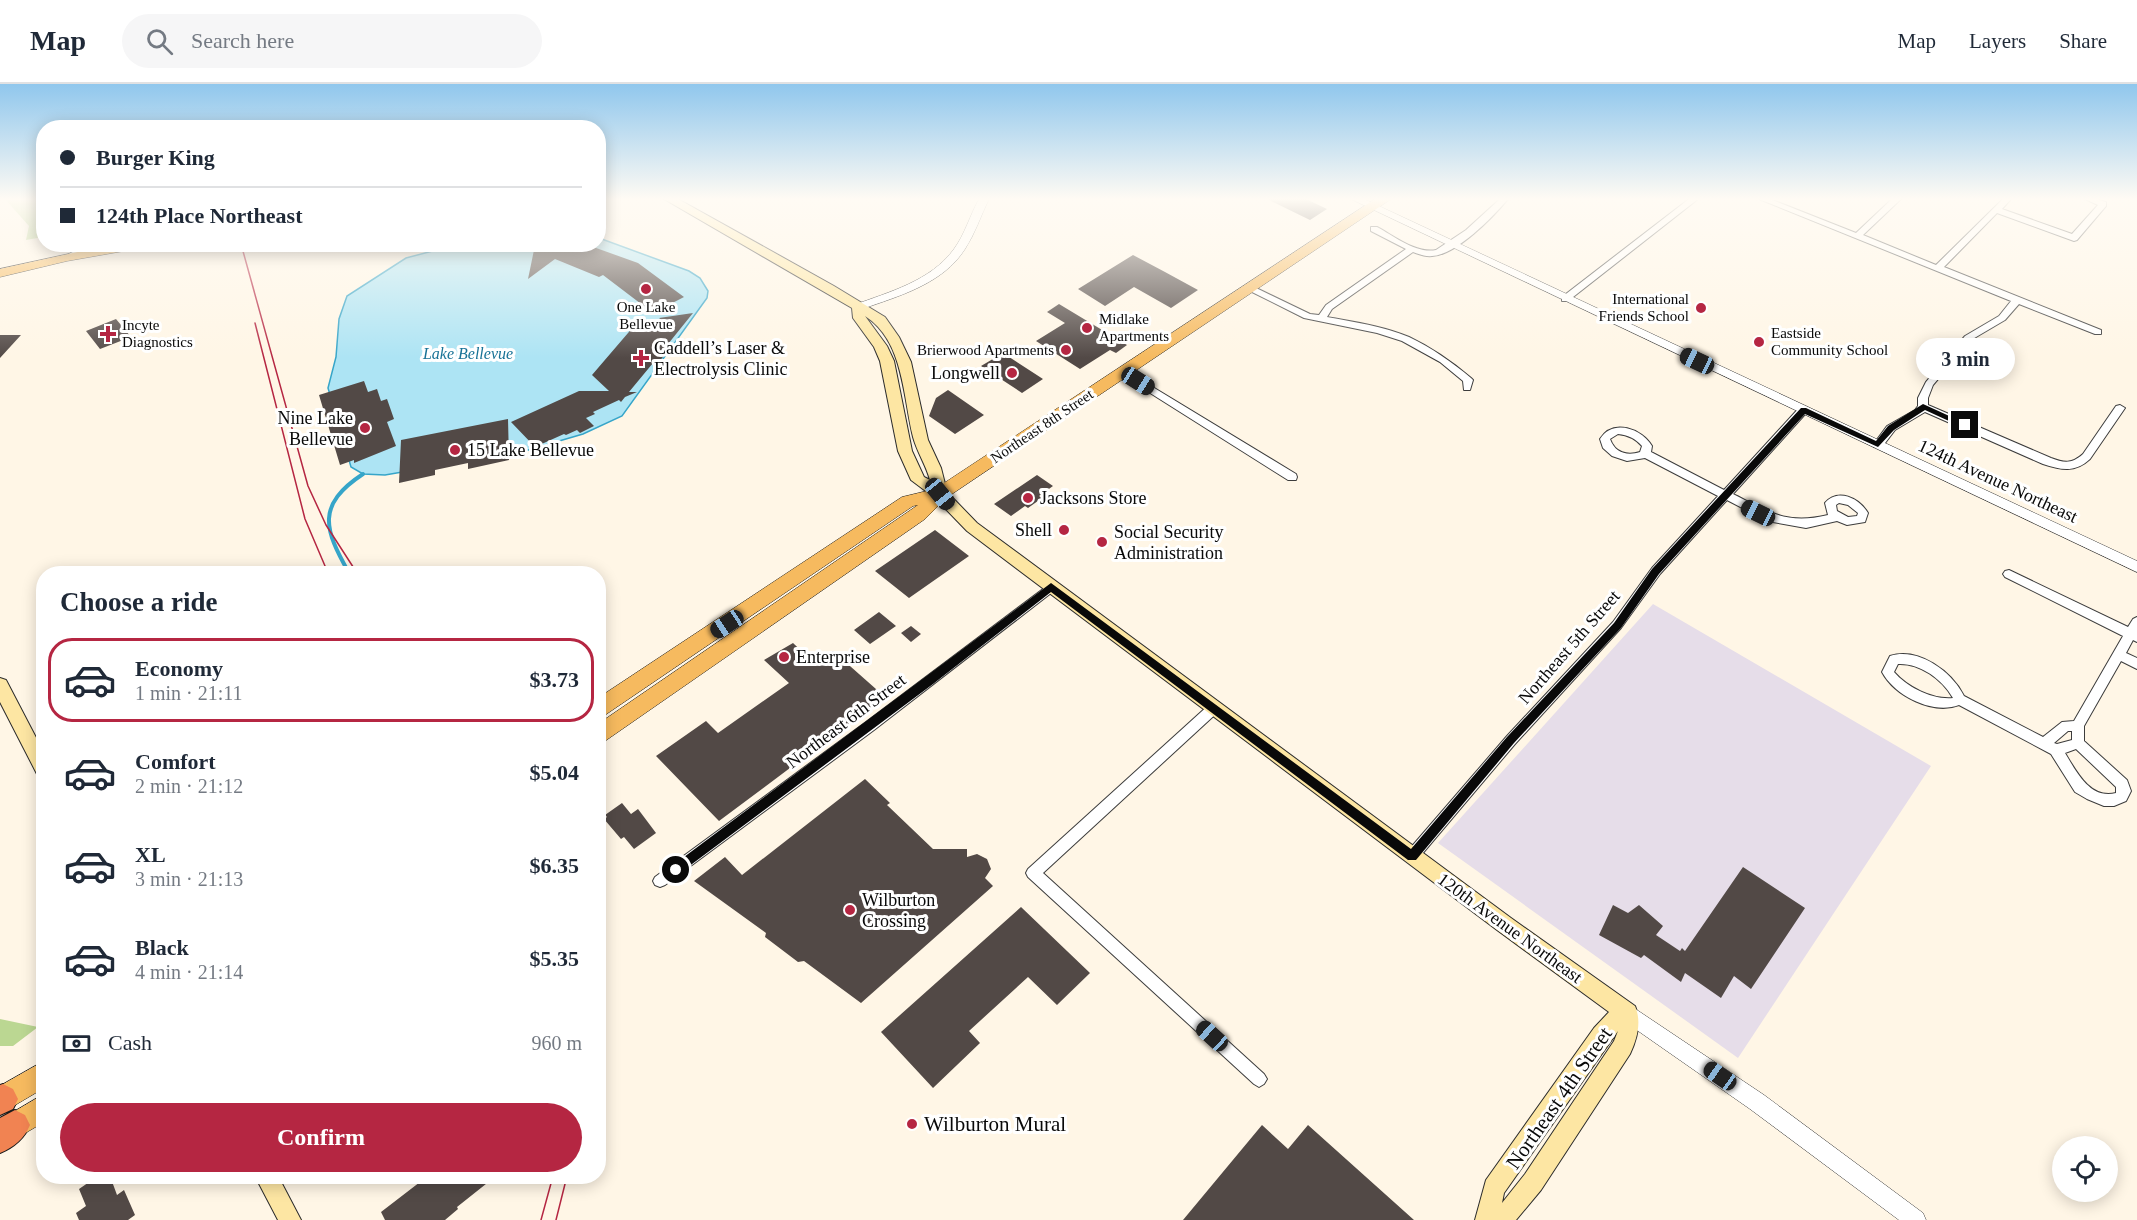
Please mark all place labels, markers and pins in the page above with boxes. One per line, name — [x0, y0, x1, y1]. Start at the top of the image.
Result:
marker: One Lake Bellevue — [639, 282, 653, 296]
place label: International Friends School — [1599, 291, 1689, 324]
place label: One Lake Bellevue — [617, 299, 676, 332]
marker: International Friends School — [1694, 301, 1708, 315]
place label: Midlake Apartments — [1099, 311, 1169, 344]
place label: Incyte Diagnostics — [122, 317, 193, 350]
marker: Midlake Apartments — [1080, 321, 1094, 335]
marker: Incyte Diagnostics — [99, 325, 117, 343]
place label: Eastside Community School — [1771, 325, 1888, 358]
marker: Eastside Community School — [1752, 335, 1766, 349]
place label: Caddell’s Laser & Electrolysis Clinic — [654, 338, 787, 379]
place label: Brierwood Apartments — [917, 342, 1054, 358]
marker: Brierwood Apartments — [1059, 343, 1073, 357]
marker: Caddell’s Laser & Electrolysis Clinic — [632, 349, 650, 367]
place label: Longwell — [931, 363, 1000, 383]
marker: Longwell — [1005, 366, 1019, 380]
place label: Nine Lake Bellevue — [278, 408, 353, 449]
marker: Nine Lake Bellevue — [358, 421, 372, 435]
place label: 15 Lake Bellevue — [467, 440, 594, 460]
marker: 15 Lake Bellevue — [448, 443, 462, 457]
place label: Jacksons Store — [1040, 488, 1147, 508]
marker: Jacksons Store — [1021, 491, 1035, 505]
place label: Shell — [1015, 520, 1052, 540]
place label: Social Security Administration — [1114, 522, 1223, 563]
marker: Shell — [1057, 523, 1071, 537]
marker: Social Security Administration — [1095, 535, 1109, 549]
place label: Enterprise — [796, 647, 870, 667]
marker: Enterprise — [777, 650, 791, 664]
place label: Wilburton Crossing — [862, 890, 935, 931]
marker: Wilburton Crossing — [843, 903, 857, 917]
place label: Wilburton Mural — [924, 1112, 1066, 1136]
marker: Wilburton Mural — [905, 1117, 919, 1131]

